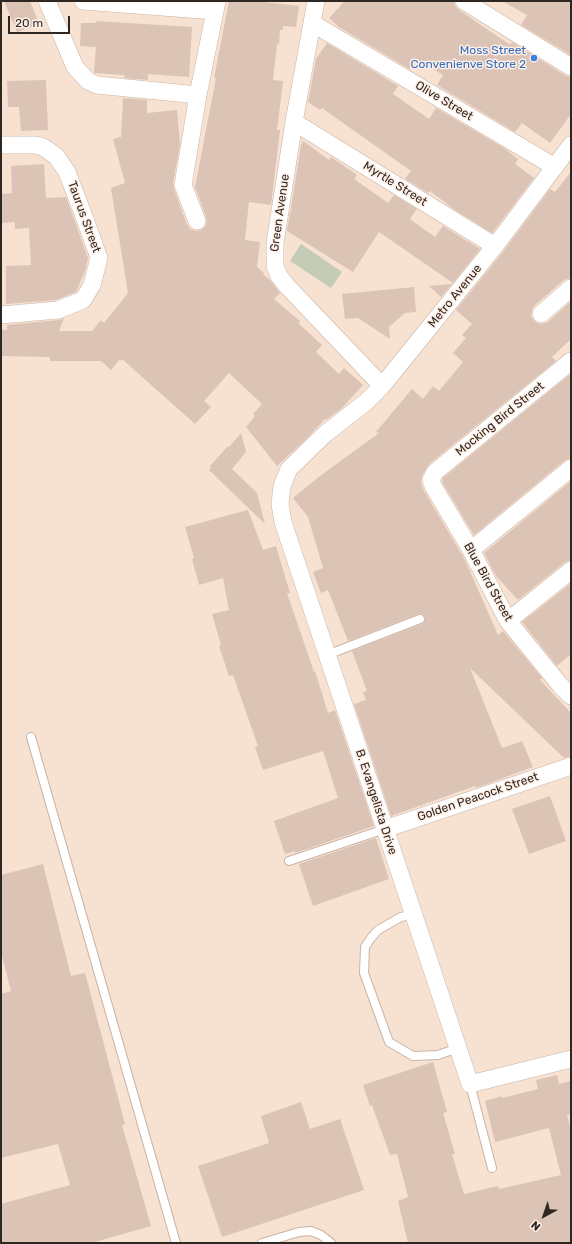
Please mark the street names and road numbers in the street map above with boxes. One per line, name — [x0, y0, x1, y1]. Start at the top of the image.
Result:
street label: Olive Street — [413, 78, 475, 124]
street label: Myrtle Street — [360, 159, 430, 209]
street label: Green Avenue — [267, 173, 293, 253]
street label: Taurus Street — [64, 179, 104, 255]
street label: Metro Avenue — [425, 261, 485, 331]
street label: Mocking Bird Street — [453, 379, 547, 459]
street label: Blue Bird Street — [460, 540, 516, 624]
street label: B. Evangelista Drive — [352, 747, 400, 857]
street label: Golden Peacock Street — [416, 770, 540, 824]

